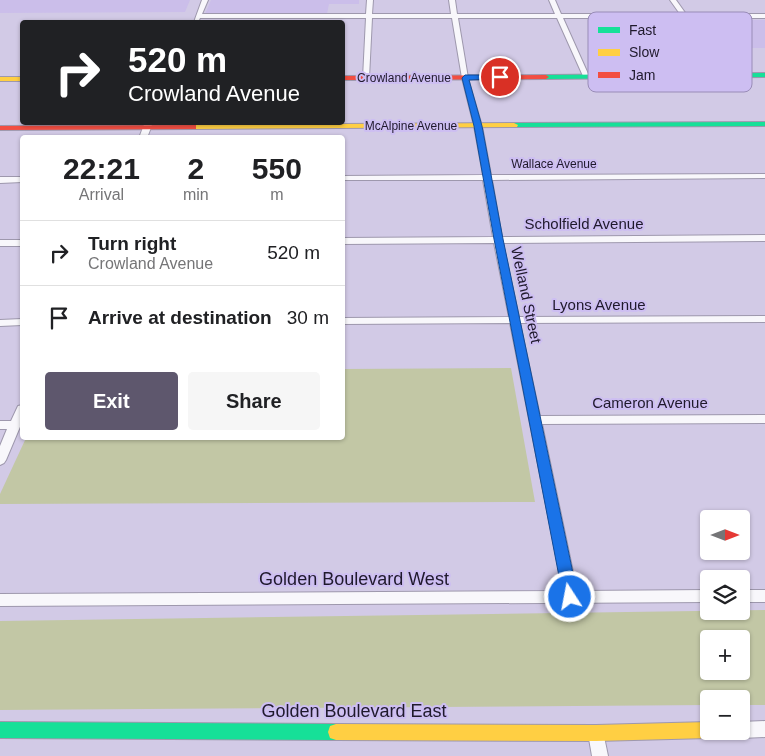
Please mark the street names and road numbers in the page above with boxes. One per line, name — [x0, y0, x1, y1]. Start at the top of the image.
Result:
street label: Crowland Avenue — [357, 71, 451, 85]
street label: McAlpine Avenue — [365, 119, 458, 133]
street label: Wallace Avenue — [511, 157, 597, 171]
street label: Scholfield Avenue — [525, 215, 643, 232]
street label: Welland Street — [508, 245, 545, 345]
street label: Lyons Avenue — [552, 296, 646, 313]
street label: Cameron Avenue — [592, 394, 708, 411]
street label: Golden Boulevard West — [259, 569, 449, 589]
street label: Golden Boulevard East — [261, 701, 447, 721]

